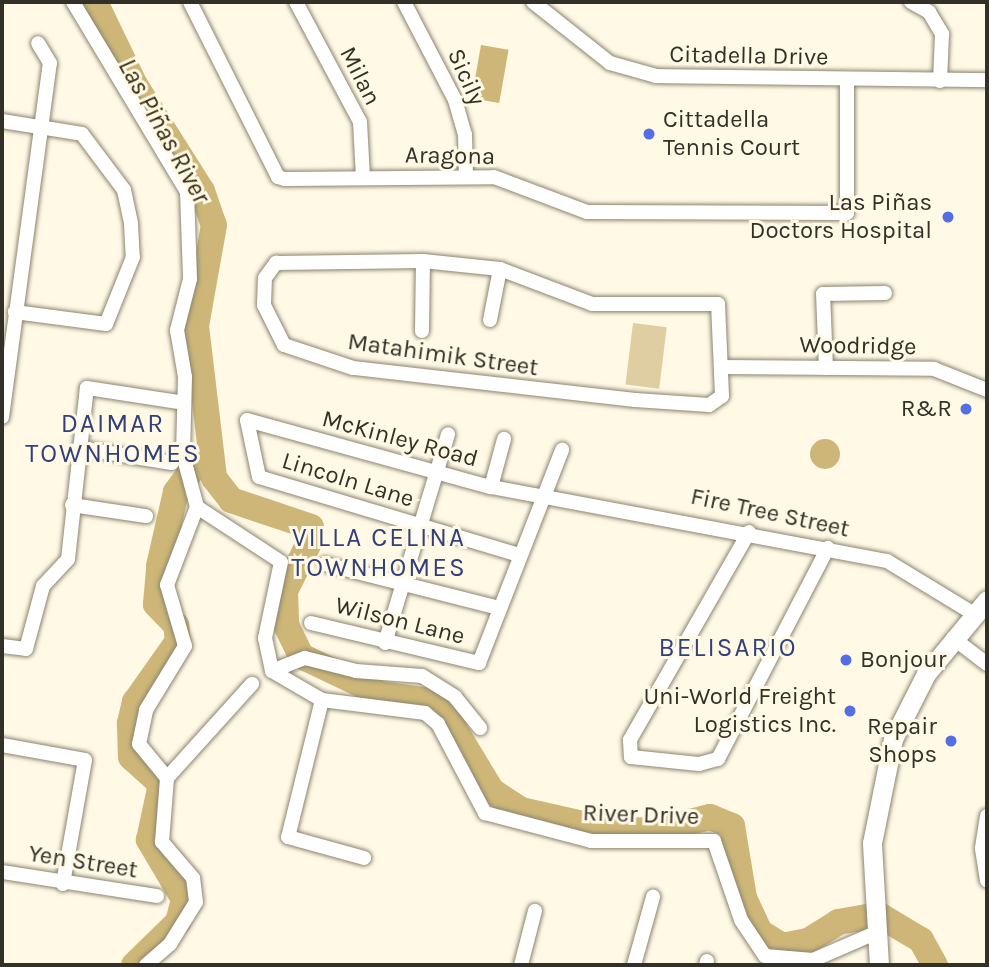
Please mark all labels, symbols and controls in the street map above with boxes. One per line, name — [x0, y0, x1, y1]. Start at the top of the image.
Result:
street label: Citadella Drive — [669, 40, 829, 72]
street label: Milan — [333, 42, 387, 110]
street label: Sicily — [441, 44, 491, 110]
water label: Las Piñas River — [111, 53, 217, 209]
place label: Cittadella Tennis Court — [663, 106, 800, 162]
marker: Cittadella Tennis Court — [641, 126, 657, 142]
street label: Aragona — [405, 141, 495, 171]
place label: Las Piñas Doctors Hospital — [750, 189, 932, 245]
marker: Las Piñas Doctors Hospital — [938, 207, 958, 227]
street label: Matahimik Street — [346, 327, 540, 383]
street label: Woodridge — [799, 331, 917, 361]
place label: R&R — [901, 395, 952, 423]
marker: R&R — [958, 401, 974, 417]
street label: McKinley Road — [319, 404, 481, 474]
district label: DAIMAR TOWNHOMES — [26, 408, 200, 470]
street label: Lincoln Lane — [279, 446, 417, 514]
street label: Fire Tree Street — [688, 482, 852, 544]
district label: VILLA CELINA TOWNHOMES — [292, 522, 466, 584]
street label: Wilson Lane — [332, 591, 468, 651]
district label: BELISARIO — [660, 632, 796, 664]
place label: Bonjour — [860, 646, 946, 674]
marker: Bonjour — [838, 652, 854, 668]
place label: Uni-World Freight Logistics Inc. — [643, 683, 836, 739]
marker: Uni-World Freight Logistics Inc. — [842, 703, 858, 719]
place label: Repair Shops — [867, 713, 937, 769]
marker: Repair Shops — [943, 733, 959, 749]
street label: River Drive — [582, 799, 700, 831]
street label: Yen Street — [26, 839, 140, 885]

